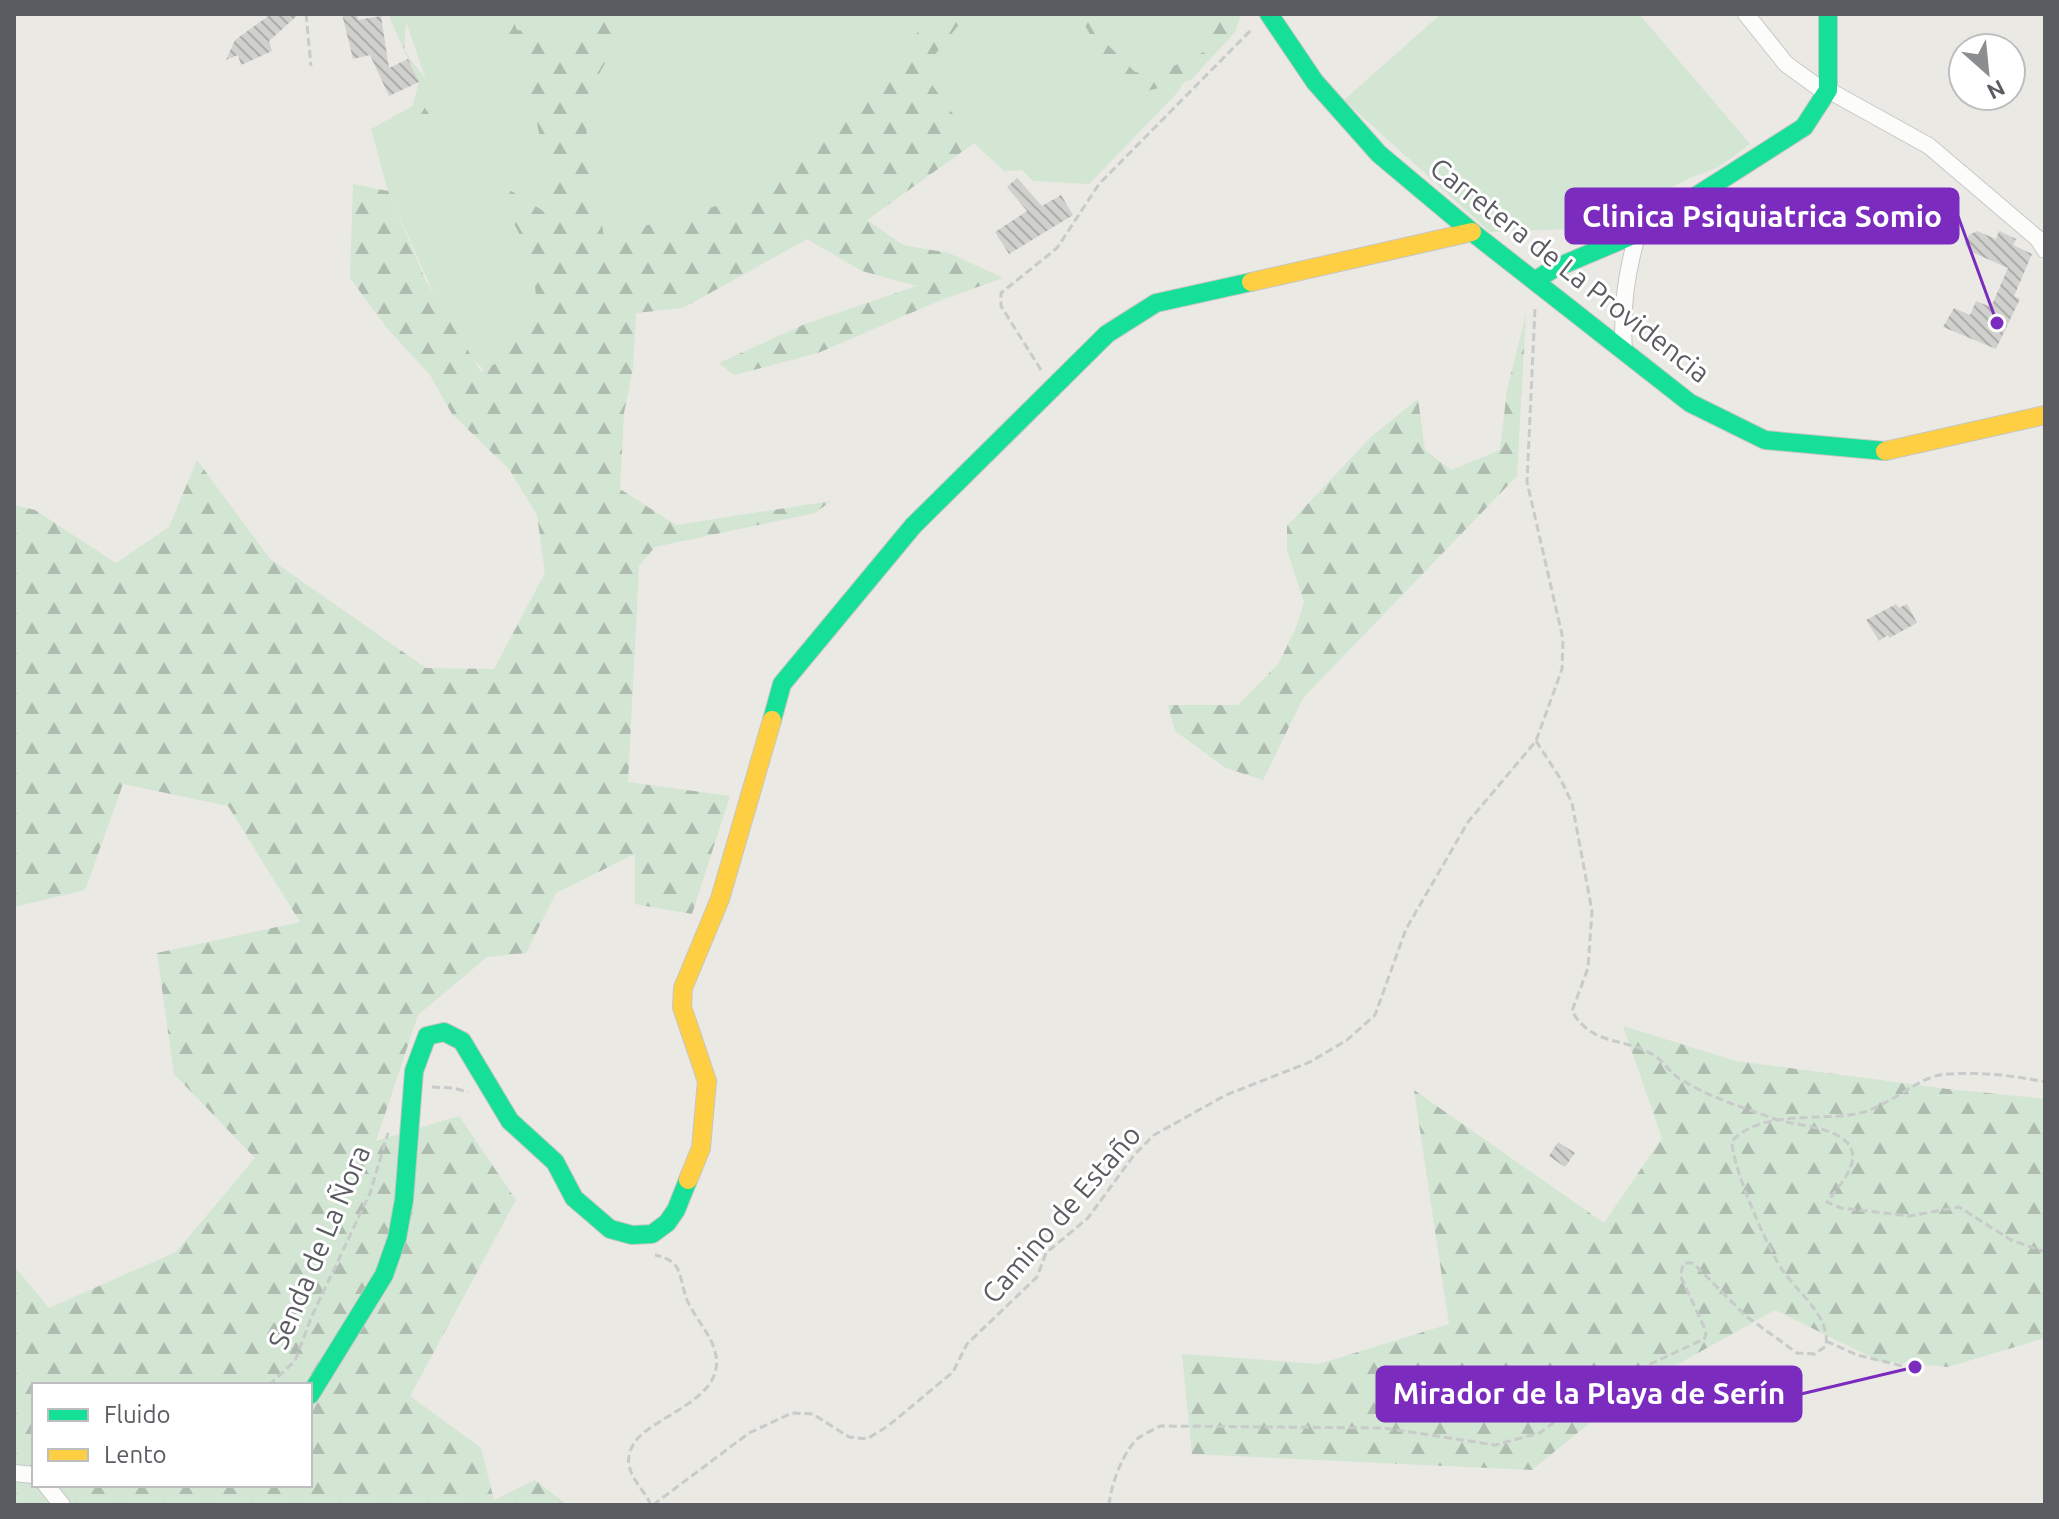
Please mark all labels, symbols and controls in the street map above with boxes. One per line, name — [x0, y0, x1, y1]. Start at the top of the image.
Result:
north arrow — [1947, 32, 2027, 112]
text: N — [1983, 75, 2009, 105]
street label: Carretera de La Providencia — [1425, 151, 1716, 388]
callout: Clinica Psiquiatrica Somio — [1566, 189, 1958, 243]
text: Clinica Psiquiatrica Somio — [1582, 199, 1942, 233]
street label: Camino de Estaño — [975, 1119, 1146, 1309]
street label: Senda de La Ñora — [262, 1140, 375, 1353]
callout: Mirador de la Playa de Serín — [1377, 1367, 1801, 1421]
text: Mirador de la Playa de Serín — [1393, 1376, 1785, 1410]
legend — [32, 1383, 312, 1487]
text: Fluido — [104, 1401, 171, 1428]
text: Lento — [104, 1441, 167, 1468]

